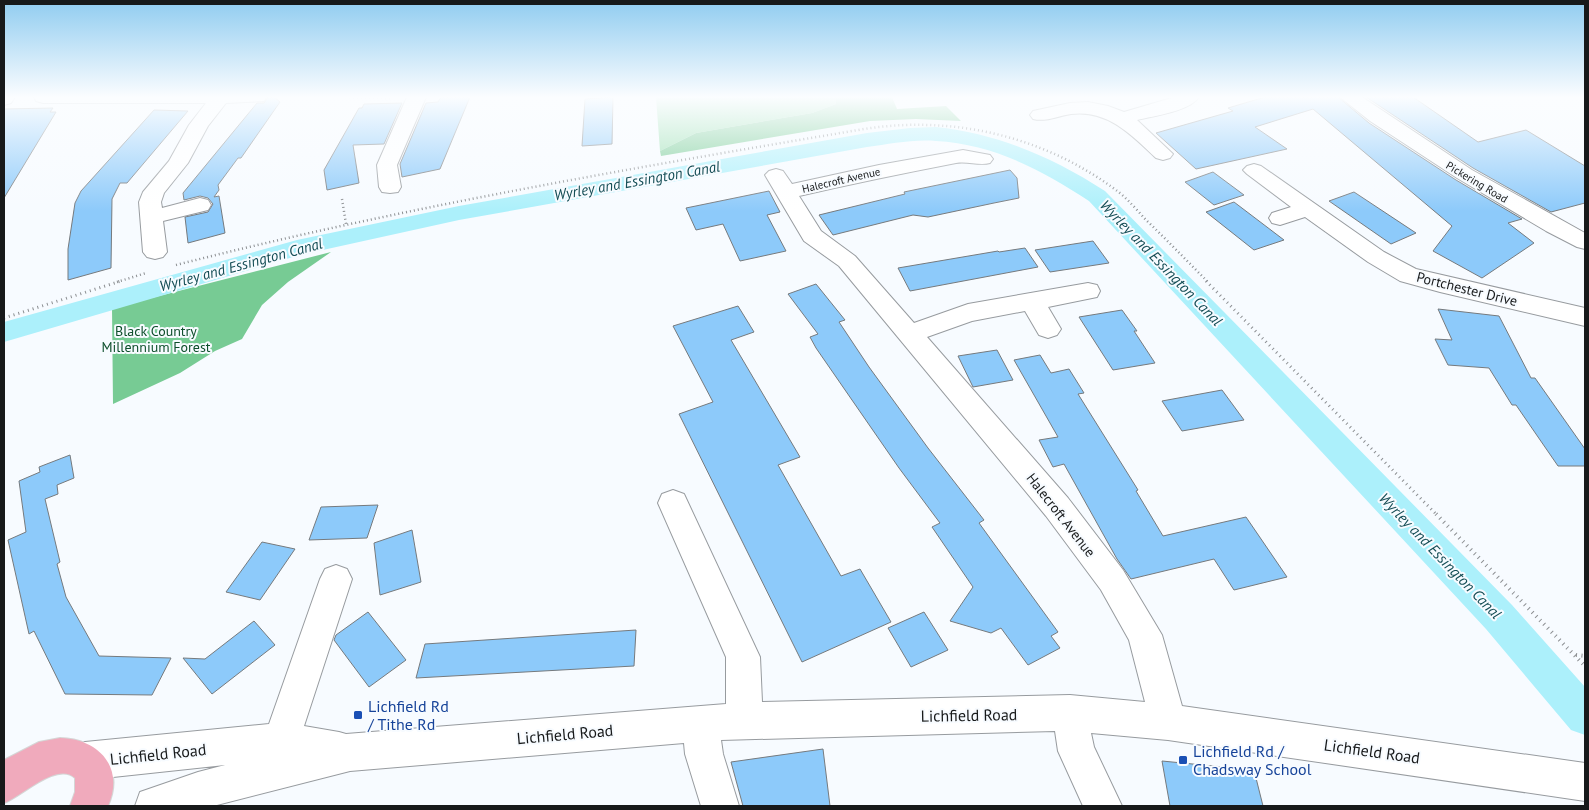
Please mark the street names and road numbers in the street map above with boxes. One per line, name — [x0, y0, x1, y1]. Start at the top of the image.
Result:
street label: Pickering Road — [1444, 158, 1511, 206]
street label: Halecroft Avenue — [800, 164, 882, 196]
street label: Portchester Drive — [1415, 268, 1519, 310]
street label: Halecroft Avenue — [1023, 469, 1099, 561]
street label: Lichfield Road — [920, 704, 1018, 726]
street label: Lichfield Road — [516, 720, 614, 748]
street label: Lichfield Road — [1323, 734, 1421, 768]
street label: Lichfield Road — [109, 739, 207, 769]

